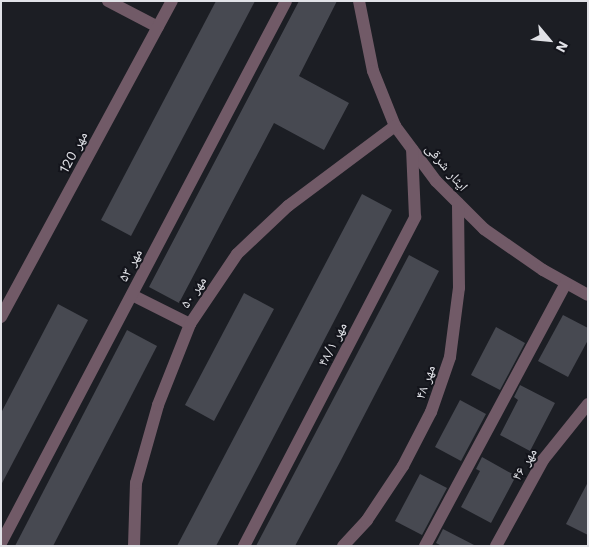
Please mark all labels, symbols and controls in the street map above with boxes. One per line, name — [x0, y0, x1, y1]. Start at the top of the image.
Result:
north arrow — [524, 15, 574, 65]
text: N — [553, 39, 572, 55]
street label: مهر 120 — [55, 128, 91, 176]
street label: ایثار شرقی — [422, 140, 472, 194]
street label: مهر ۵۳ — [114, 246, 146, 284]
street label: مهر ۵۰ — [176, 273, 210, 311]
street label: مهر ۴۸/۱ — [314, 319, 350, 369]
street label: مهر ۴۸ — [411, 363, 439, 401]
street label: مهر ۴۶ — [508, 445, 540, 483]

